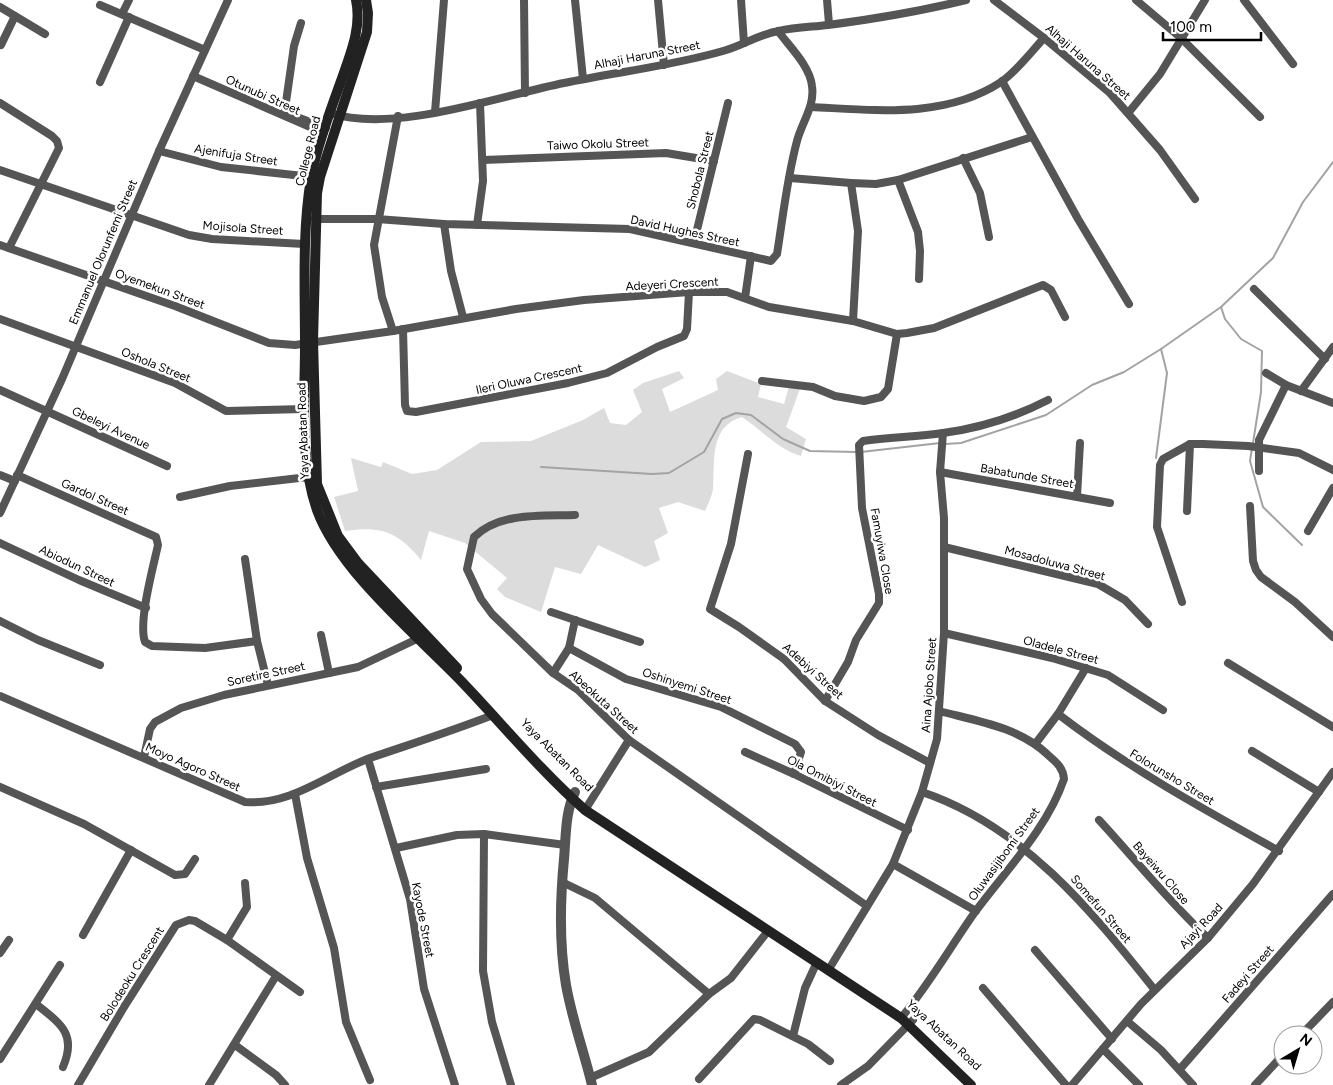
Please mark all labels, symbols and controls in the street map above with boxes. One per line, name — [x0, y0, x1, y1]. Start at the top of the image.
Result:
scale bar — [1163, 10, 1260, 42]
text: 100 m — [1170, 18, 1212, 36]
street label: Alhaji Haruna Street — [1043, 21, 1134, 103]
street label: Alhaji Haruna Street — [593, 38, 702, 72]
street label: Otunubi Street — [223, 72, 303, 118]
street label: College Road — [293, 115, 323, 187]
street label: Shobola Street — [683, 129, 717, 211]
street label: Taiwo Okolu Street — [547, 135, 650, 153]
street label: Ajenifuja Street — [193, 141, 279, 169]
street label: Emmanuel Olorunfemi Street — [66, 177, 140, 327]
street label: David Hughes Street — [629, 213, 741, 250]
street label: Mojisola Street — [202, 218, 284, 238]
street label: Oyemekun Street — [113, 266, 207, 312]
street label: Adeyeri Crescent — [625, 275, 719, 293]
street label: Oshola Street — [119, 345, 193, 386]
street label: Ileri Oluwa Crescent — [475, 361, 584, 397]
street label: Yaya Abatan Road — [294, 382, 312, 480]
street label: Gbeleyi Avenue — [70, 404, 153, 452]
street label: Babatunde Street — [979, 461, 1075, 491]
street label: Gardol Street — [59, 476, 131, 518]
street label: Famuyiwa Close — [868, 507, 897, 596]
street label: Abiodun Street — [37, 542, 117, 590]
street label: Mosadoluwa Street — [1003, 543, 1108, 583]
street label: Oladele Street — [1022, 633, 1101, 667]
street label: Aina Ajobo Street — [919, 636, 939, 733]
street label: Adebiyi Street — [780, 640, 847, 702]
street label: Soretire Street — [226, 659, 307, 689]
street label: Oshinyemi Street — [640, 665, 734, 707]
street label: Abeokuta Street — [566, 667, 642, 737]
street label: Yaya Abatan Road — [518, 716, 596, 794]
street label: Moyo Agoro Street — [143, 740, 243, 794]
street label: Folorunsho Street — [1127, 746, 1217, 808]
street label: Ola Omibiyi Street — [785, 752, 880, 810]
street label: Oluwasijibomi Street — [965, 804, 1043, 903]
street label: Bayeiwu Close — [1130, 839, 1192, 907]
street label: Somefun Street — [1068, 872, 1135, 946]
street label: Kayode Street — [409, 881, 437, 959]
street label: Ajayi Road — [1176, 900, 1226, 952]
street label: Bolodeoku Crescent — [97, 924, 167, 1024]
street label: Fadeyi Street — [1219, 942, 1277, 1006]
street label: Yaya Abatan Road — [904, 997, 984, 1073]
north arrow — [1273, 1025, 1323, 1075]
text: N — [1296, 1030, 1315, 1050]

